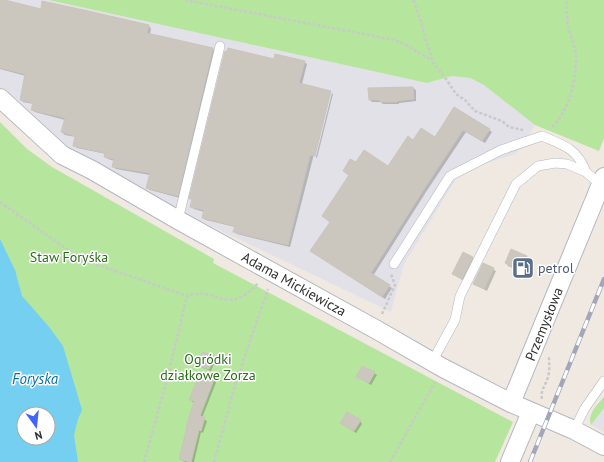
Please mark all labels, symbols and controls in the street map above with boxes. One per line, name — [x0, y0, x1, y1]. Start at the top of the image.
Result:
park label: Staw Foryśka — [30, 248, 108, 266]
street label: Adama Mickiewicza — [239, 248, 349, 320]
fuel station icon: petrol — [510, 255, 536, 281]
place label: petrol — [538, 259, 574, 277]
street label: Przemysłowa — [521, 285, 567, 363]
park label: Ogródki działkowe Zorza — [160, 350, 256, 384]
water label: Foryska — [12, 369, 59, 388]
north arrow — [16, 406, 56, 446]
text: N — [33, 428, 44, 443]

